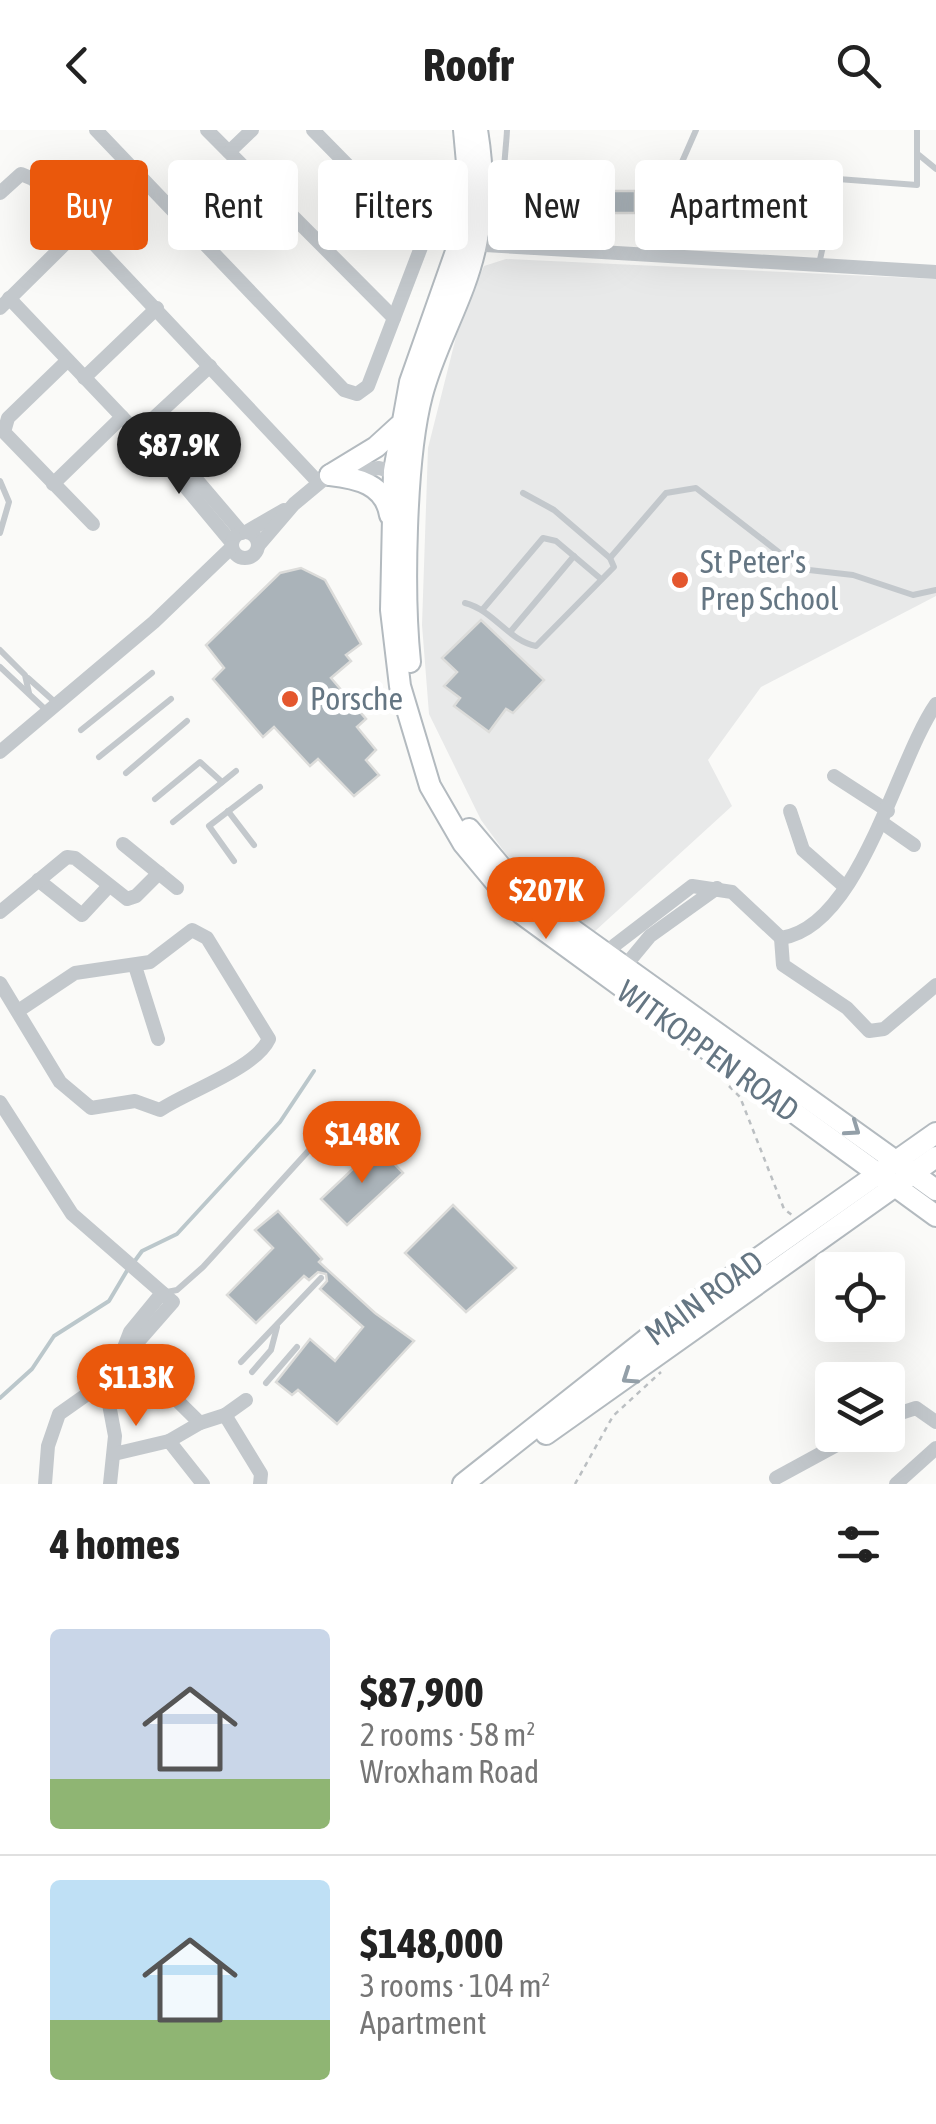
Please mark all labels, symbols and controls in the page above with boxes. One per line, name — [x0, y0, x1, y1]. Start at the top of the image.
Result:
icon: back — [50, 38, 105, 93]
icon: search — [831, 38, 886, 93]
text: Roofr — [423, 39, 513, 91]
chip: Buy — [30, 160, 148, 250]
chip: Rent — [168, 160, 298, 250]
chip: Filters — [318, 160, 468, 250]
chip: New — [488, 160, 615, 250]
chip: Apartment — [635, 160, 843, 250]
pin: $87.9K — [98, 412, 260, 497]
text: $87.9K — [139, 426, 219, 463]
place label: St Peter's Prep School — [700, 543, 839, 617]
marker: St Peter's Prep School — [669, 569, 691, 591]
place label: Porsche — [310, 680, 403, 717]
marker: Porsche — [279, 688, 301, 710]
pin: $207K — [476, 857, 616, 942]
text: $207K — [509, 871, 583, 908]
street label: WITKOPPEN ROAD — [610, 972, 806, 1129]
pin: $148K — [292, 1101, 432, 1186]
text: $148K — [325, 1115, 399, 1152]
one-way arrow — [842, 1118, 860, 1135]
street label: MAIN ROAD — [638, 1243, 770, 1353]
map controls — [815, 1252, 905, 1452]
button: locate — [815, 1252, 905, 1342]
pin: $113K — [66, 1344, 206, 1429]
text: $113K — [99, 1358, 173, 1395]
button: layers — [815, 1362, 905, 1452]
one-way arrow — [621, 1365, 639, 1384]
icon: filters — [831, 1517, 886, 1572]
text: 4 homes — [50, 1520, 180, 1568]
text: $87,900 — [360, 1668, 484, 1716]
icon: home — [130, 1669, 250, 1789]
text: 2 rooms · 58 m² — [360, 1716, 535, 1753]
text: Wroxham Road — [360, 1753, 539, 1790]
text: $148,000 — [360, 1919, 504, 1967]
icon: home — [130, 1920, 250, 2040]
text: 3 rooms · 104 m² — [360, 1967, 550, 2004]
text: Apartment — [360, 2004, 486, 2041]

